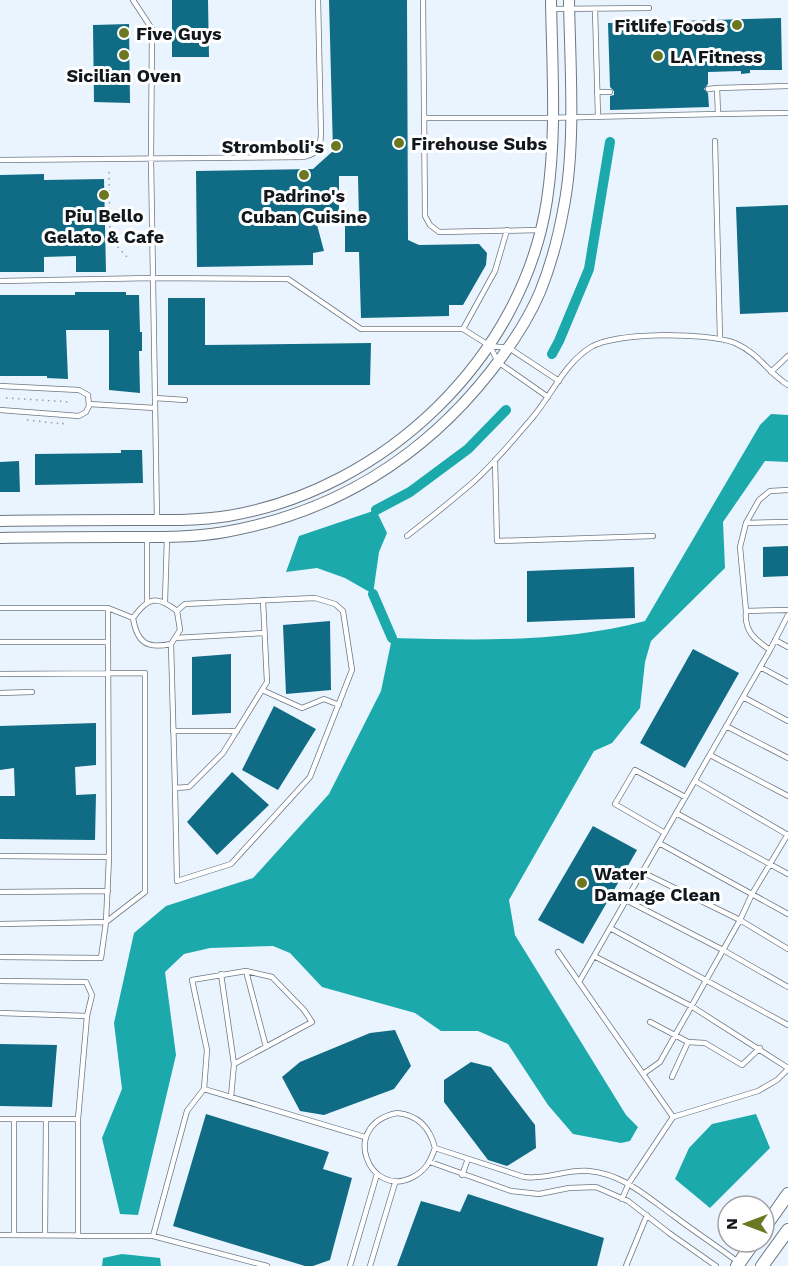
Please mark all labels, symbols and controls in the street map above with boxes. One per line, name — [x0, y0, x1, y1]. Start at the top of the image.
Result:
place label: Fitlife Foods — [614, 15, 725, 36]
marker: Fitlife Foods — [730, 18, 744, 32]
place label: Five Guys — [136, 23, 222, 44]
marker: Five Guys — [117, 26, 131, 40]
place label: LA Fitness — [670, 46, 763, 67]
marker: Sicilian Oven — [117, 48, 131, 62]
marker: LA Fitness — [651, 49, 665, 63]
place label: Sicilian Oven — [67, 65, 181, 86]
place label: Firehouse Subs — [411, 133, 547, 154]
place label: Stromboli's — [222, 136, 324, 157]
marker: Firehouse Subs — [392, 136, 406, 150]
marker: Stromboli's — [329, 139, 343, 153]
marker: Padrino's Cuban Cuisine — [297, 168, 311, 182]
place label: Padrino's Cuban Cuisine — [241, 185, 367, 227]
marker: Piu Bello Gelato & Cafe — [97, 188, 111, 202]
place label: Piu Bello Gelato & Cafe — [44, 205, 164, 247]
place label: Water Damage Clean — [594, 863, 721, 905]
marker: Water Damage Clean — [575, 876, 589, 890]
north arrow — [716, 1194, 776, 1254]
text: N — [722, 1218, 741, 1230]

